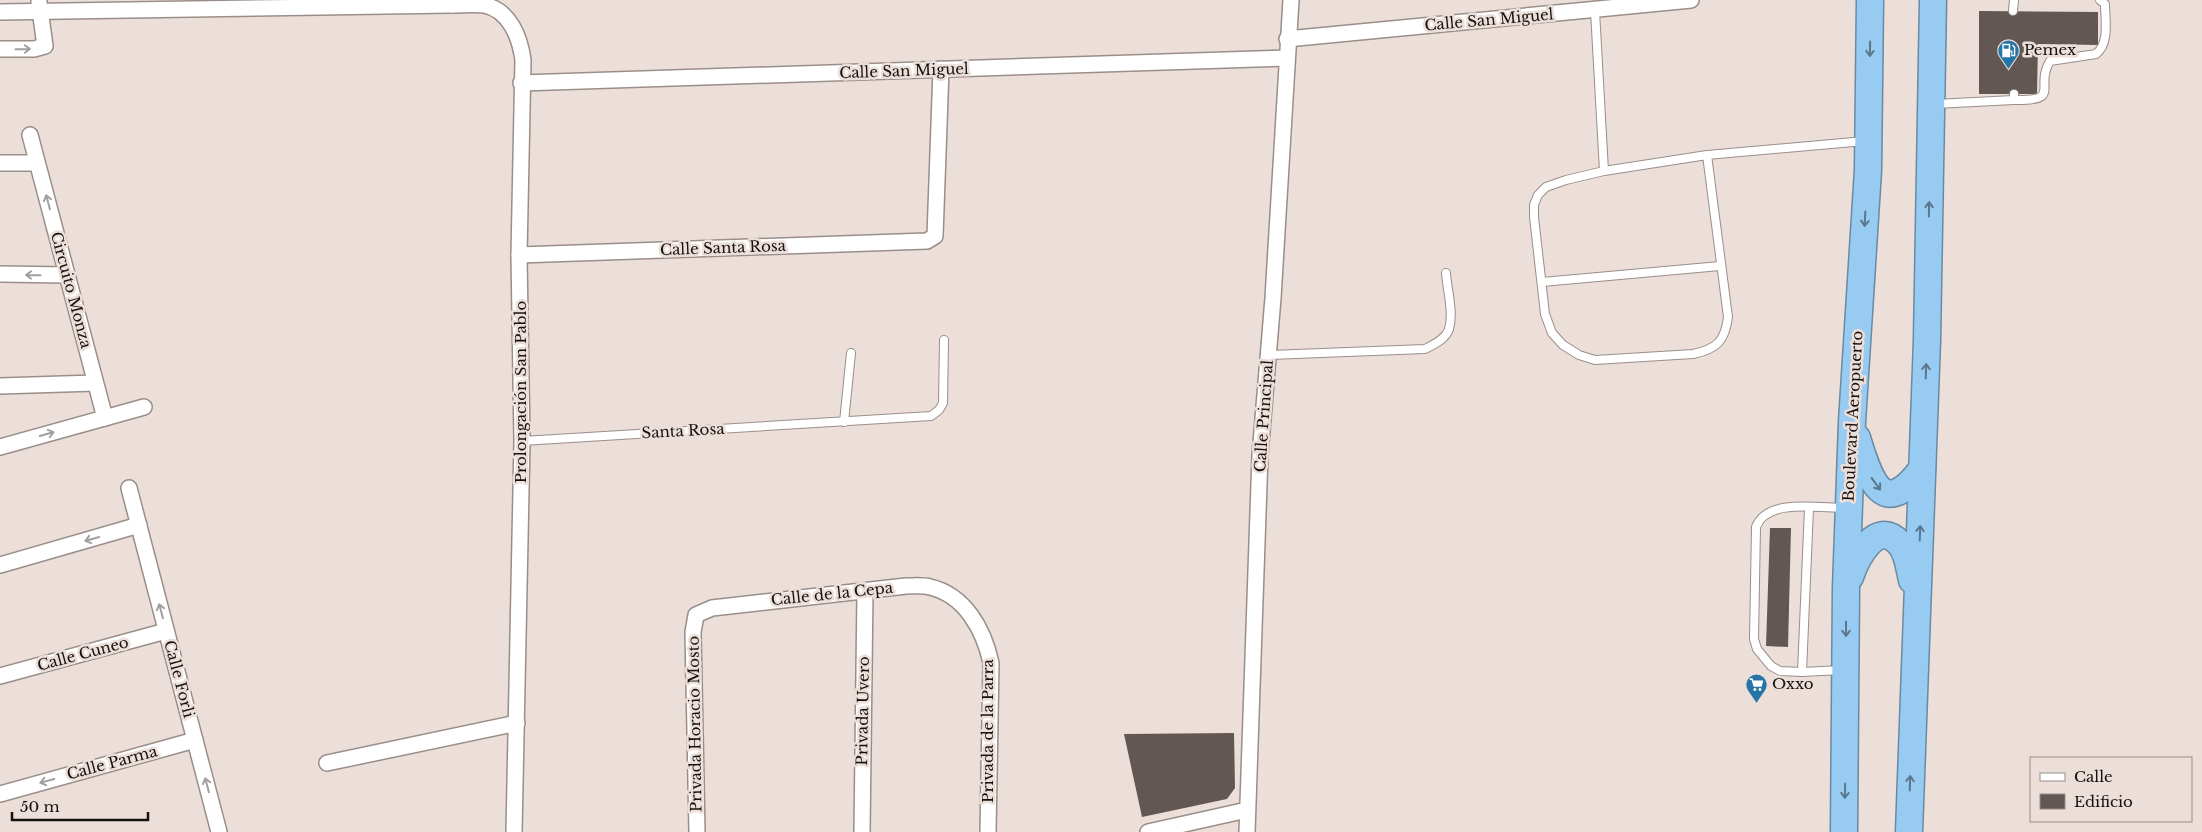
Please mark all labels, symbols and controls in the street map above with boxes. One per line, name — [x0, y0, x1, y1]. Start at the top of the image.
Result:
street label: Calle San Miguel — [1424, 4, 1554, 35]
fuel station icon: Pemex — [1996, 38, 2020, 69]
one-way arrow — [1865, 40, 1874, 56]
place label: Pemex — [2024, 40, 2076, 59]
one-way arrow — [14, 44, 31, 54]
street label: Calle San Miguel — [839, 59, 969, 82]
one-way arrow — [43, 194, 52, 210]
one-way arrow — [1924, 201, 1934, 217]
one-way arrow — [1860, 210, 1869, 226]
street label: Circuito Monza — [47, 230, 96, 351]
street label: Calle Santa Rosa — [660, 236, 787, 259]
one-way arrow — [26, 270, 42, 280]
street label: Prolongación San Pablo — [511, 301, 530, 483]
street label: Boulevard Aeropuerto — [1839, 330, 1866, 502]
street label: Calle Principal — [1250, 359, 1277, 473]
one-way arrow — [1921, 363, 1930, 379]
street label: Santa Rosa — [641, 419, 726, 442]
one-way arrow — [39, 429, 55, 439]
one-way arrow — [1871, 477, 1881, 491]
one-way arrow — [1915, 526, 1925, 542]
one-way arrow — [84, 534, 100, 544]
street label: Calle de la Cepa — [770, 578, 895, 609]
one-way arrow — [156, 603, 165, 619]
one-way arrow — [1841, 620, 1851, 636]
street label: Calle Cuneo — [35, 632, 131, 675]
street label: Privada Horacio Mosto — [683, 635, 706, 812]
street label: Calle Forli — [160, 638, 199, 720]
street label: Privada Uvero — [852, 656, 873, 766]
street label: Privada de la Parra — [978, 658, 997, 803]
supermarket icon: Oxxo — [1744, 672, 1768, 703]
place label: Oxxo — [1772, 674, 1814, 693]
street label: Calle Parma — [64, 741, 160, 784]
legend — [2030, 757, 2192, 822]
text: Calle — [2074, 767, 2113, 786]
one-way arrow — [1906, 776, 1915, 792]
one-way arrow — [39, 777, 55, 786]
one-way arrow — [202, 777, 211, 793]
one-way arrow — [1840, 782, 1850, 799]
scale bar — [12, 790, 149, 822]
text: Edificio — [2074, 792, 2133, 811]
text: 50 m — [20, 797, 60, 816]

